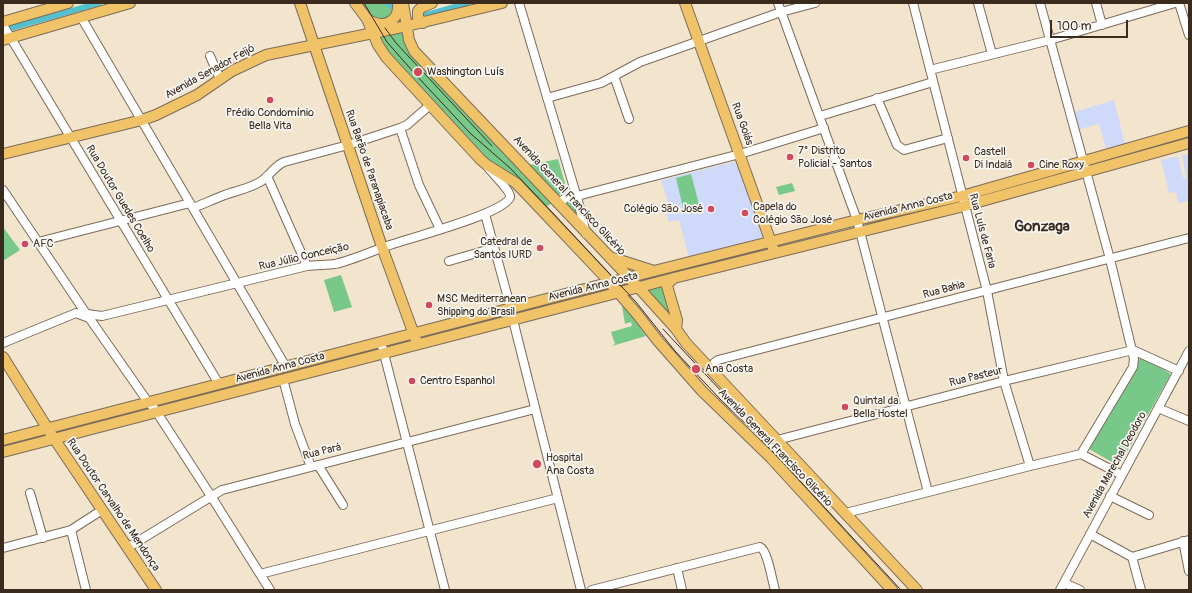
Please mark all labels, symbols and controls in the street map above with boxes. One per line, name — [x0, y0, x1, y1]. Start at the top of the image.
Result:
scale bar — [1052, 12, 1130, 38]
text: 100 m — [1057, 19, 1091, 34]
street label: Avenida Senador Feijó — [163, 42, 257, 102]
place label: Washington Luís — [427, 65, 504, 79]
marker: Washington Luís — [412, 66, 424, 78]
marker: Prédio Condomínio Bella Vita — [265, 95, 275, 105]
street label: Rua Goiás — [728, 101, 756, 147]
place label: Prédio Condomínio Bella Vita — [226, 106, 314, 132]
street label: Rua Barão de Paranapiacaba — [342, 108, 396, 232]
street label: Avenida General Francisco Glicério — [510, 133, 628, 259]
street label: Rua Doutor Guedes Coelho — [83, 143, 157, 255]
place label: 7° Distrito Policial - Santos — [798, 144, 872, 170]
place label: Castell Di Indaiá — [974, 145, 1012, 171]
marker: 7° Distrito Policial - Santos — [785, 152, 795, 162]
marker: Castell Di Indaiá — [961, 153, 971, 163]
place label: Cine Roxy — [1039, 158, 1084, 172]
marker: Cine Roxy — [1026, 160, 1036, 170]
street label: Avenida Anna Costa — [862, 189, 954, 225]
street label: Rua Luís de Faria — [966, 192, 998, 270]
place label: Capela do Colégio São José — [753, 200, 832, 226]
place label: Colégio São José — [624, 202, 703, 216]
marker: Colégio São José — [706, 204, 716, 214]
marker: Capela do Colégio São José — [740, 208, 750, 218]
district label: Gonzaga — [1014, 218, 1070, 236]
place label: Catedral de Santos IURD — [473, 235, 532, 261]
place label: AFC — [33, 237, 54, 251]
marker: AFC — [20, 239, 30, 249]
street label: Rua Júlio Conceição — [258, 240, 350, 274]
marker: Catedral de Santos IURD — [535, 243, 545, 253]
street label: Avenida Anna Costa — [547, 269, 639, 305]
street label: Rua Bahia — [921, 278, 967, 302]
place label: MSC Mediterranean Shipping do Brasil — [437, 292, 526, 318]
marker: MSC Mediterranean Shipping do Brasil — [424, 300, 434, 310]
street label: Avenida Anna Costa — [234, 350, 326, 386]
place label: Ana Costa — [705, 362, 753, 376]
marker: Ana Costa — [690, 363, 702, 375]
street label: Rua Pasteur — [948, 364, 1004, 390]
place label: Centro Espanhol — [420, 374, 495, 388]
marker: Centro Espanhol — [407, 376, 417, 386]
street label: Avenida General Francisco Glicério — [715, 386, 835, 510]
place label: Quintal da Bella Hostel — [853, 394, 908, 420]
marker: Quintal da Bella Hostel — [840, 402, 850, 412]
street label: Avenida Marechal Deodoro — [1080, 409, 1150, 521]
street label: Rua Doutor Carvalho de Mendonça — [64, 436, 162, 574]
street label: Rua Pará — [301, 441, 343, 463]
place label: Hospital Ana Costa — [546, 451, 594, 477]
marker: Hospital Ana Costa — [531, 458, 543, 470]

